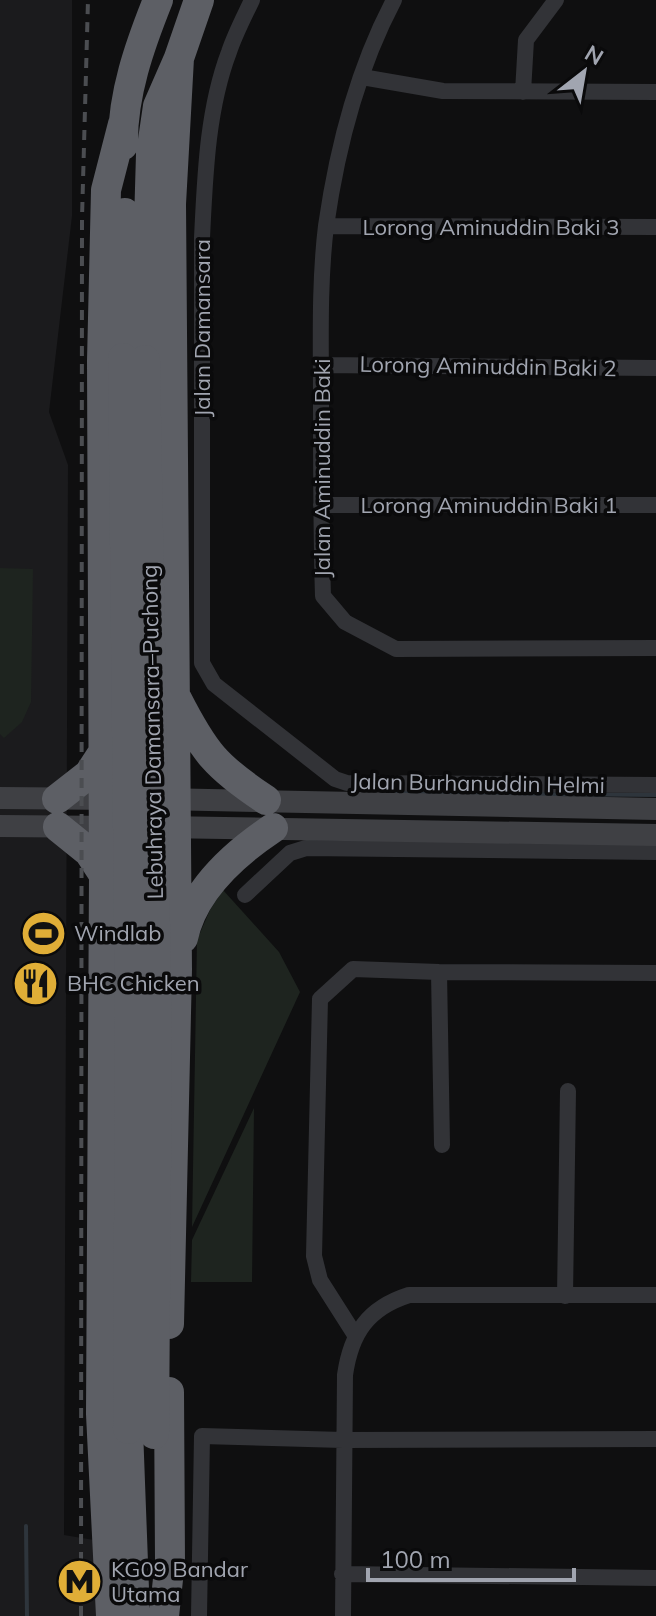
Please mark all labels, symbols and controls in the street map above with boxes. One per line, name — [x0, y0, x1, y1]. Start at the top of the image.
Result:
north arrow — [544, 32, 624, 112]
text: N — [580, 39, 609, 71]
street label: Lorong Aminuddin Baki 3 — [363, 213, 620, 241]
street label: Jalan Damansara — [188, 239, 216, 417]
street label: Lorong Aminuddin Baki 2 — [359, 350, 617, 382]
street label: Jalan Aminuddin Baki — [308, 359, 336, 577]
street label: Lorong Aminuddin Baki 1 — [361, 491, 618, 519]
street label: Lebuhraya Damansara–Puchong — [135, 564, 169, 900]
street label: Jalan Burhanuddin Helmi — [351, 767, 605, 799]
sports icon: Windlab — [19, 909, 67, 957]
place label: Windlab — [74, 919, 161, 947]
restaurant icon: BHC Chicken — [12, 959, 60, 1007]
place label: BHC Chicken — [67, 969, 200, 997]
scale bar — [368, 1532, 574, 1582]
text: 100 m — [380, 1544, 451, 1574]
place label: KG09 Bandar Utama — [111, 1555, 248, 1608]
metro station icon: KG09 Bandar Utama — [56, 1558, 104, 1606]

